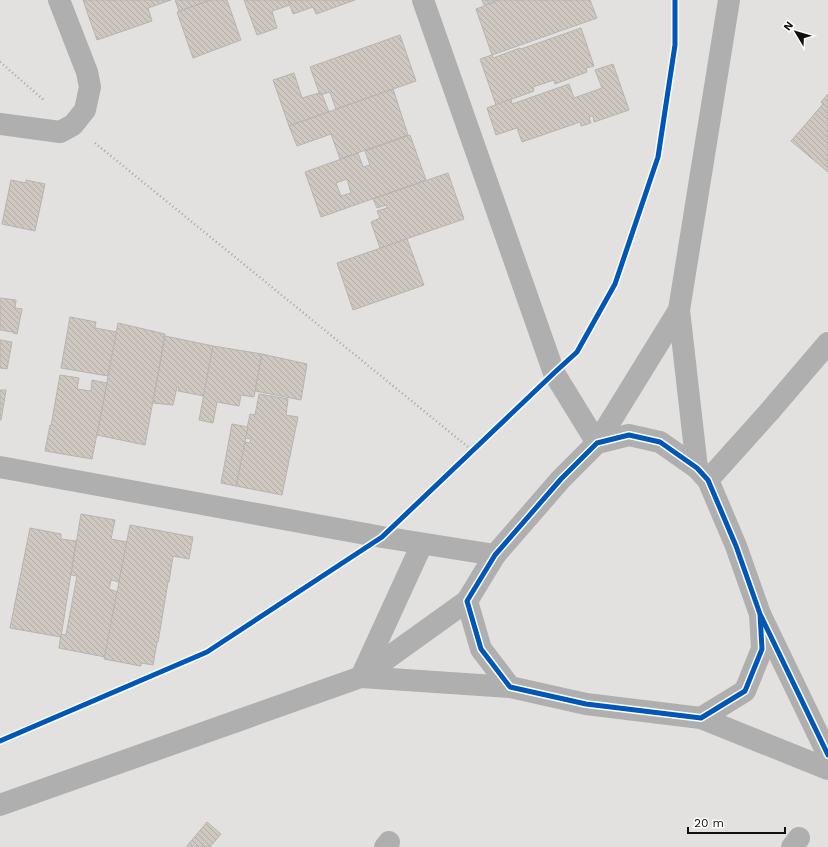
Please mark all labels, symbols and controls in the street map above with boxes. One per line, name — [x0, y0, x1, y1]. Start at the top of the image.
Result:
north arrow — [776, 12, 816, 52]
text: N — [781, 19, 796, 33]
scale bar — [688, 809, 785, 835]
text: 20 m — [694, 816, 724, 830]

